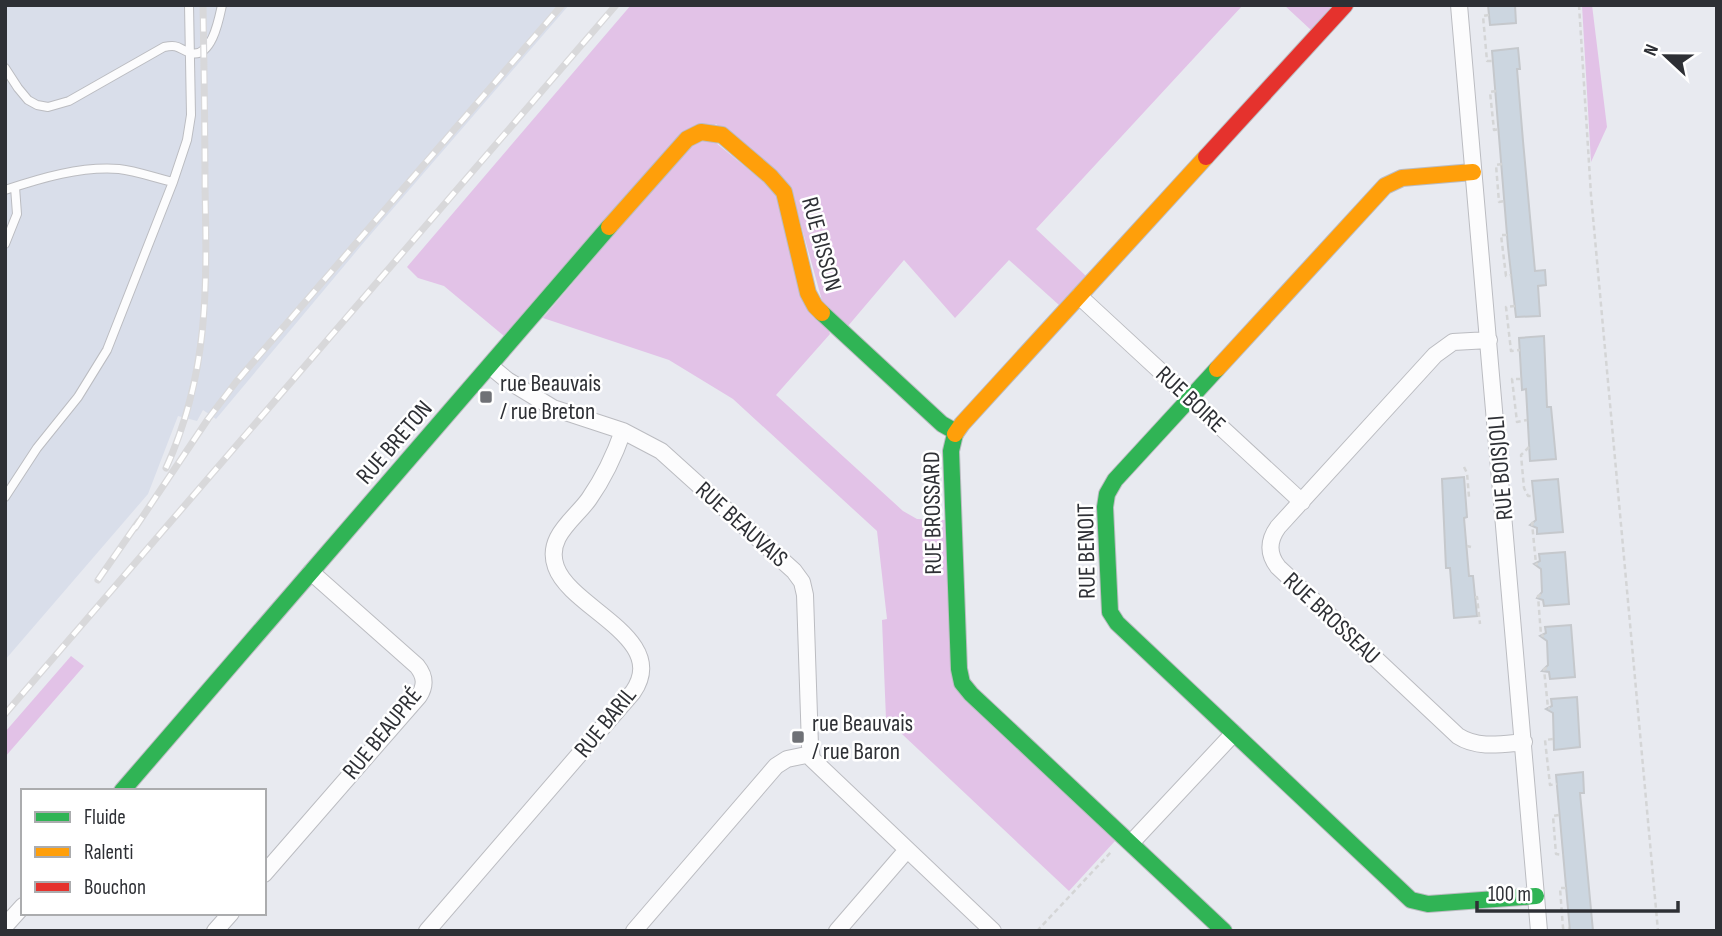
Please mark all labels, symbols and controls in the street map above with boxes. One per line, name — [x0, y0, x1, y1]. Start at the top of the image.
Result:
north arrow — [1631, 21, 1701, 91]
text: N — [1639, 41, 1664, 59]
street label: RUE BISSON — [795, 194, 848, 294]
street label: RUE BOIRE — [1150, 360, 1232, 439]
place label: rue Beauvais / rue Breton — [500, 369, 601, 426]
marker: rue Beauvais / rue Breton — [478, 389, 494, 405]
street label: RUE BRETON — [350, 394, 439, 490]
street label: RUE BOISJOLI — [1481, 414, 1520, 521]
street label: RUE BROSSARD — [917, 451, 948, 575]
street label: RUE BEAUVAIS — [689, 475, 794, 573]
street label: RUE BENOIT — [1071, 503, 1102, 599]
street label: RUE BROSSEAU — [1277, 566, 1386, 670]
street label: RUE BEAUPRÉ — [337, 681, 428, 785]
street label: RUE BARIL — [568, 681, 643, 763]
place label: rue Beauvais / rue Baron — [812, 709, 913, 766]
marker: rue Beauvais / rue Baron — [790, 729, 806, 745]
legend — [21, 789, 266, 915]
text: Fluide — [84, 805, 126, 830]
text: Ralenti — [84, 840, 133, 865]
scale bar — [1477, 870, 1678, 914]
text: Bouchon — [84, 875, 146, 900]
text: 100 m — [1488, 882, 1531, 907]

